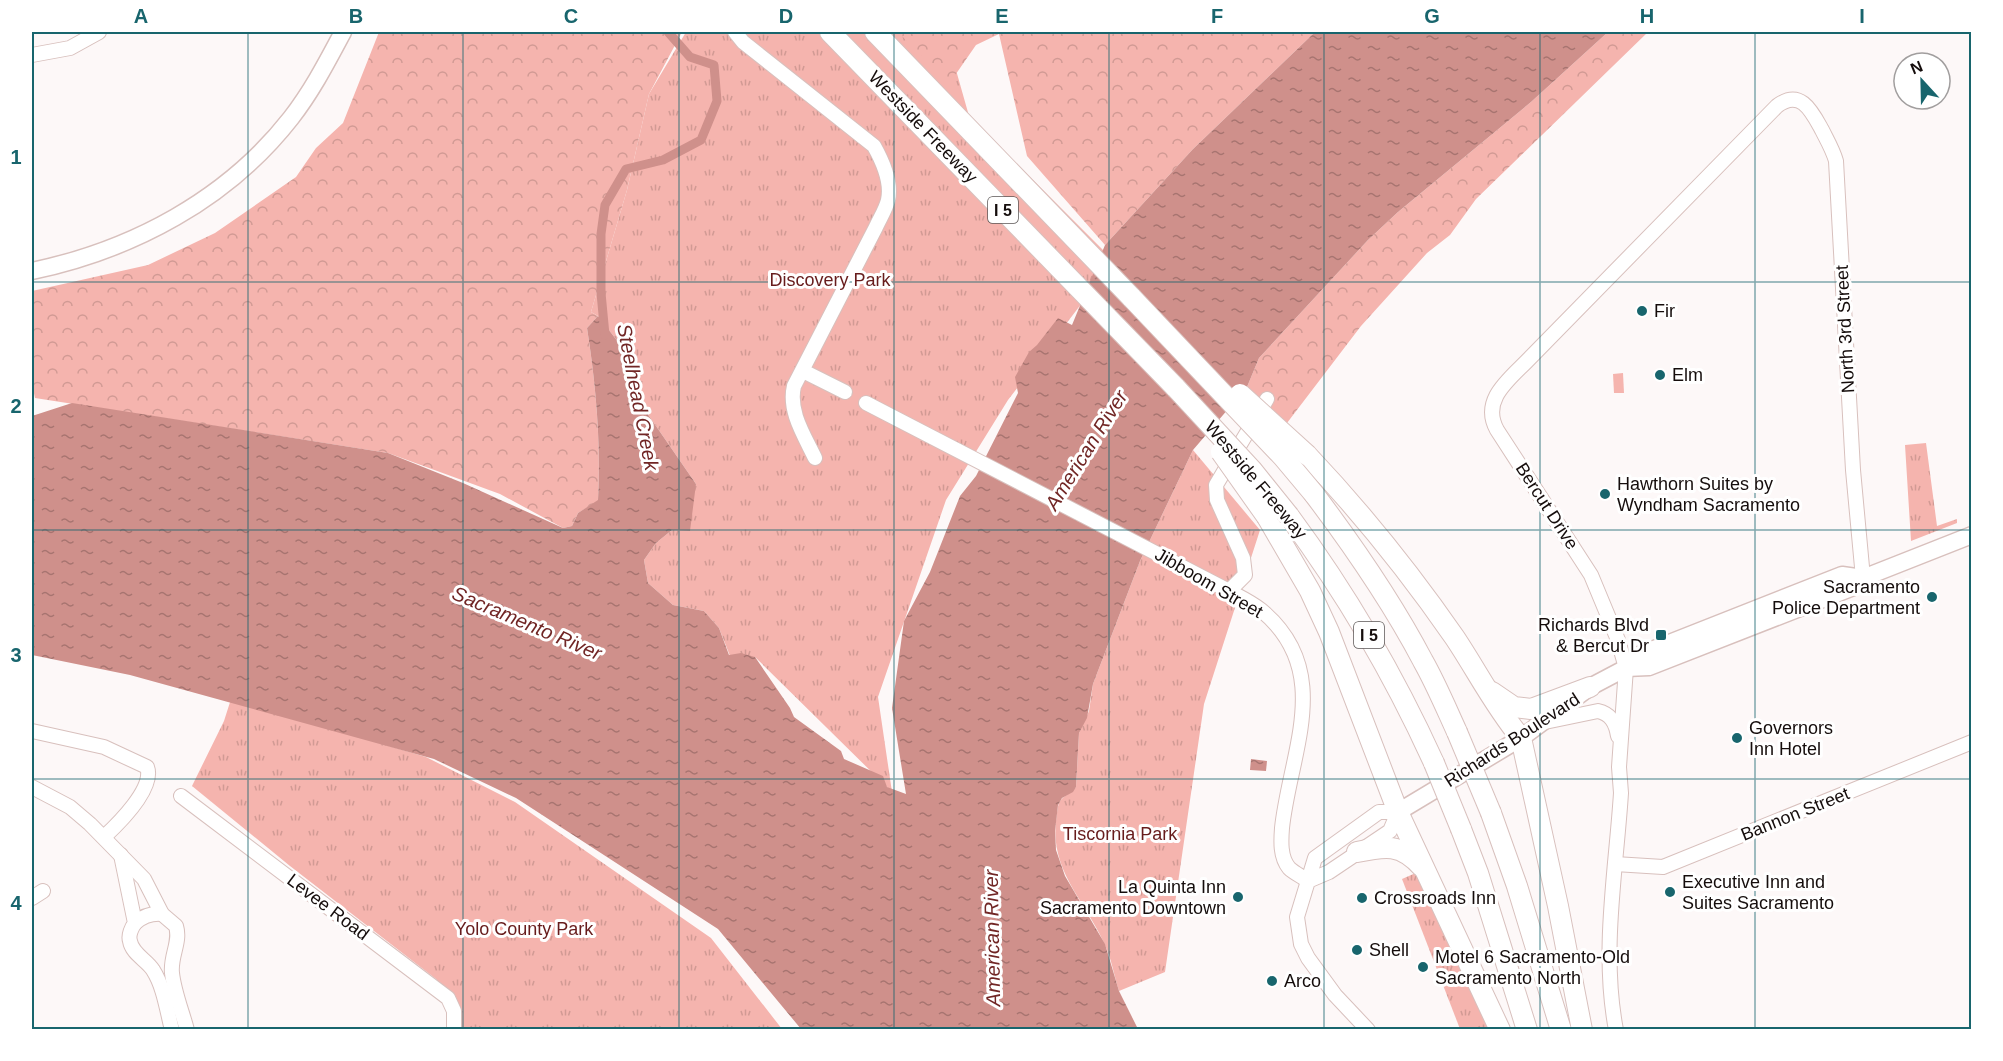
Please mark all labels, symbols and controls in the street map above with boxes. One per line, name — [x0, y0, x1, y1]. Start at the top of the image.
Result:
text: A — [134, 5, 148, 27]
text: B — [349, 5, 363, 27]
text: C — [564, 5, 578, 27]
text: D — [779, 5, 793, 27]
text: E — [995, 5, 1009, 27]
text: F — [1211, 5, 1223, 27]
text: G — [1424, 5, 1440, 27]
text: H — [1640, 5, 1654, 27]
text: I — [1859, 5, 1865, 27]
north arrow — [1892, 51, 1952, 111]
text: N — [1908, 58, 1925, 78]
street label: Westside Freeway — [864, 67, 982, 187]
text: 1 — [10, 146, 22, 168]
road number: I 5 — [988, 197, 1018, 223]
street label: North 3rd Street — [1832, 265, 1858, 393]
park label: Discovery Park — [769, 270, 892, 290]
place label: Fir — [1654, 301, 1675, 321]
marker: Fir — [1635, 304, 1649, 318]
water label: Steelhead Creek — [613, 322, 663, 473]
place label: Elm — [1672, 365, 1703, 385]
marker: Elm — [1653, 368, 1667, 382]
water label: American River — [1040, 385, 1132, 515]
text: 2 — [10, 395, 22, 417]
street label: Westside Freeway — [1201, 417, 1311, 543]
street label: Bercut Drive — [1512, 459, 1582, 553]
place label: Hawthorn Suites by Wyndham Sacramento — [1617, 474, 1800, 515]
marker: Hawthorn Suites by Wyndham Sacramento — [1598, 487, 1612, 501]
street label: Jibboom Street — [1152, 544, 1266, 622]
place label: Sacramento Police Department — [1772, 577, 1920, 618]
water label: Sacramento River — [449, 582, 606, 665]
marker: Sacramento Police Department — [1925, 590, 1939, 604]
place label: Richards Blvd & Bercut Dr — [1538, 615, 1649, 656]
road number: I 5 — [1354, 622, 1384, 648]
marker: Richards Blvd & Bercut Dr — [1654, 628, 1668, 642]
text: 3 — [10, 644, 22, 666]
street label: Richards Boulevard — [1441, 689, 1583, 791]
place label: Governors Inn Hotel — [1749, 718, 1833, 759]
marker: Governors Inn Hotel — [1730, 731, 1744, 745]
street label: Bannon Street — [1738, 783, 1852, 845]
park label: Tiscornia Park — [1063, 824, 1178, 844]
water label: American River — [980, 868, 1004, 1008]
street label: Levee Road — [283, 870, 373, 944]
place label: Executive Inn and Suites Sacramento — [1682, 872, 1834, 913]
place label: La Quinta Inn Sacramento Downtown — [1040, 877, 1226, 918]
marker: Executive Inn and Suites Sacramento — [1663, 885, 1677, 899]
place label: Crossroads Inn — [1374, 888, 1496, 908]
marker: La Quinta Inn Sacramento Downtown — [1231, 890, 1245, 904]
marker: Crossroads Inn — [1355, 891, 1369, 905]
text: 4 — [10, 892, 22, 914]
park label: Yolo County Park — [455, 919, 594, 939]
place label: Shell — [1369, 940, 1409, 960]
marker: Shell — [1350, 943, 1364, 957]
place label: Motel 6 Sacramento-Old Sacramento North — [1435, 947, 1630, 988]
marker: Motel 6 Sacramento-Old Sacramento North — [1416, 960, 1430, 974]
place label: Arco — [1284, 971, 1321, 991]
marker: Arco — [1265, 974, 1279, 988]

